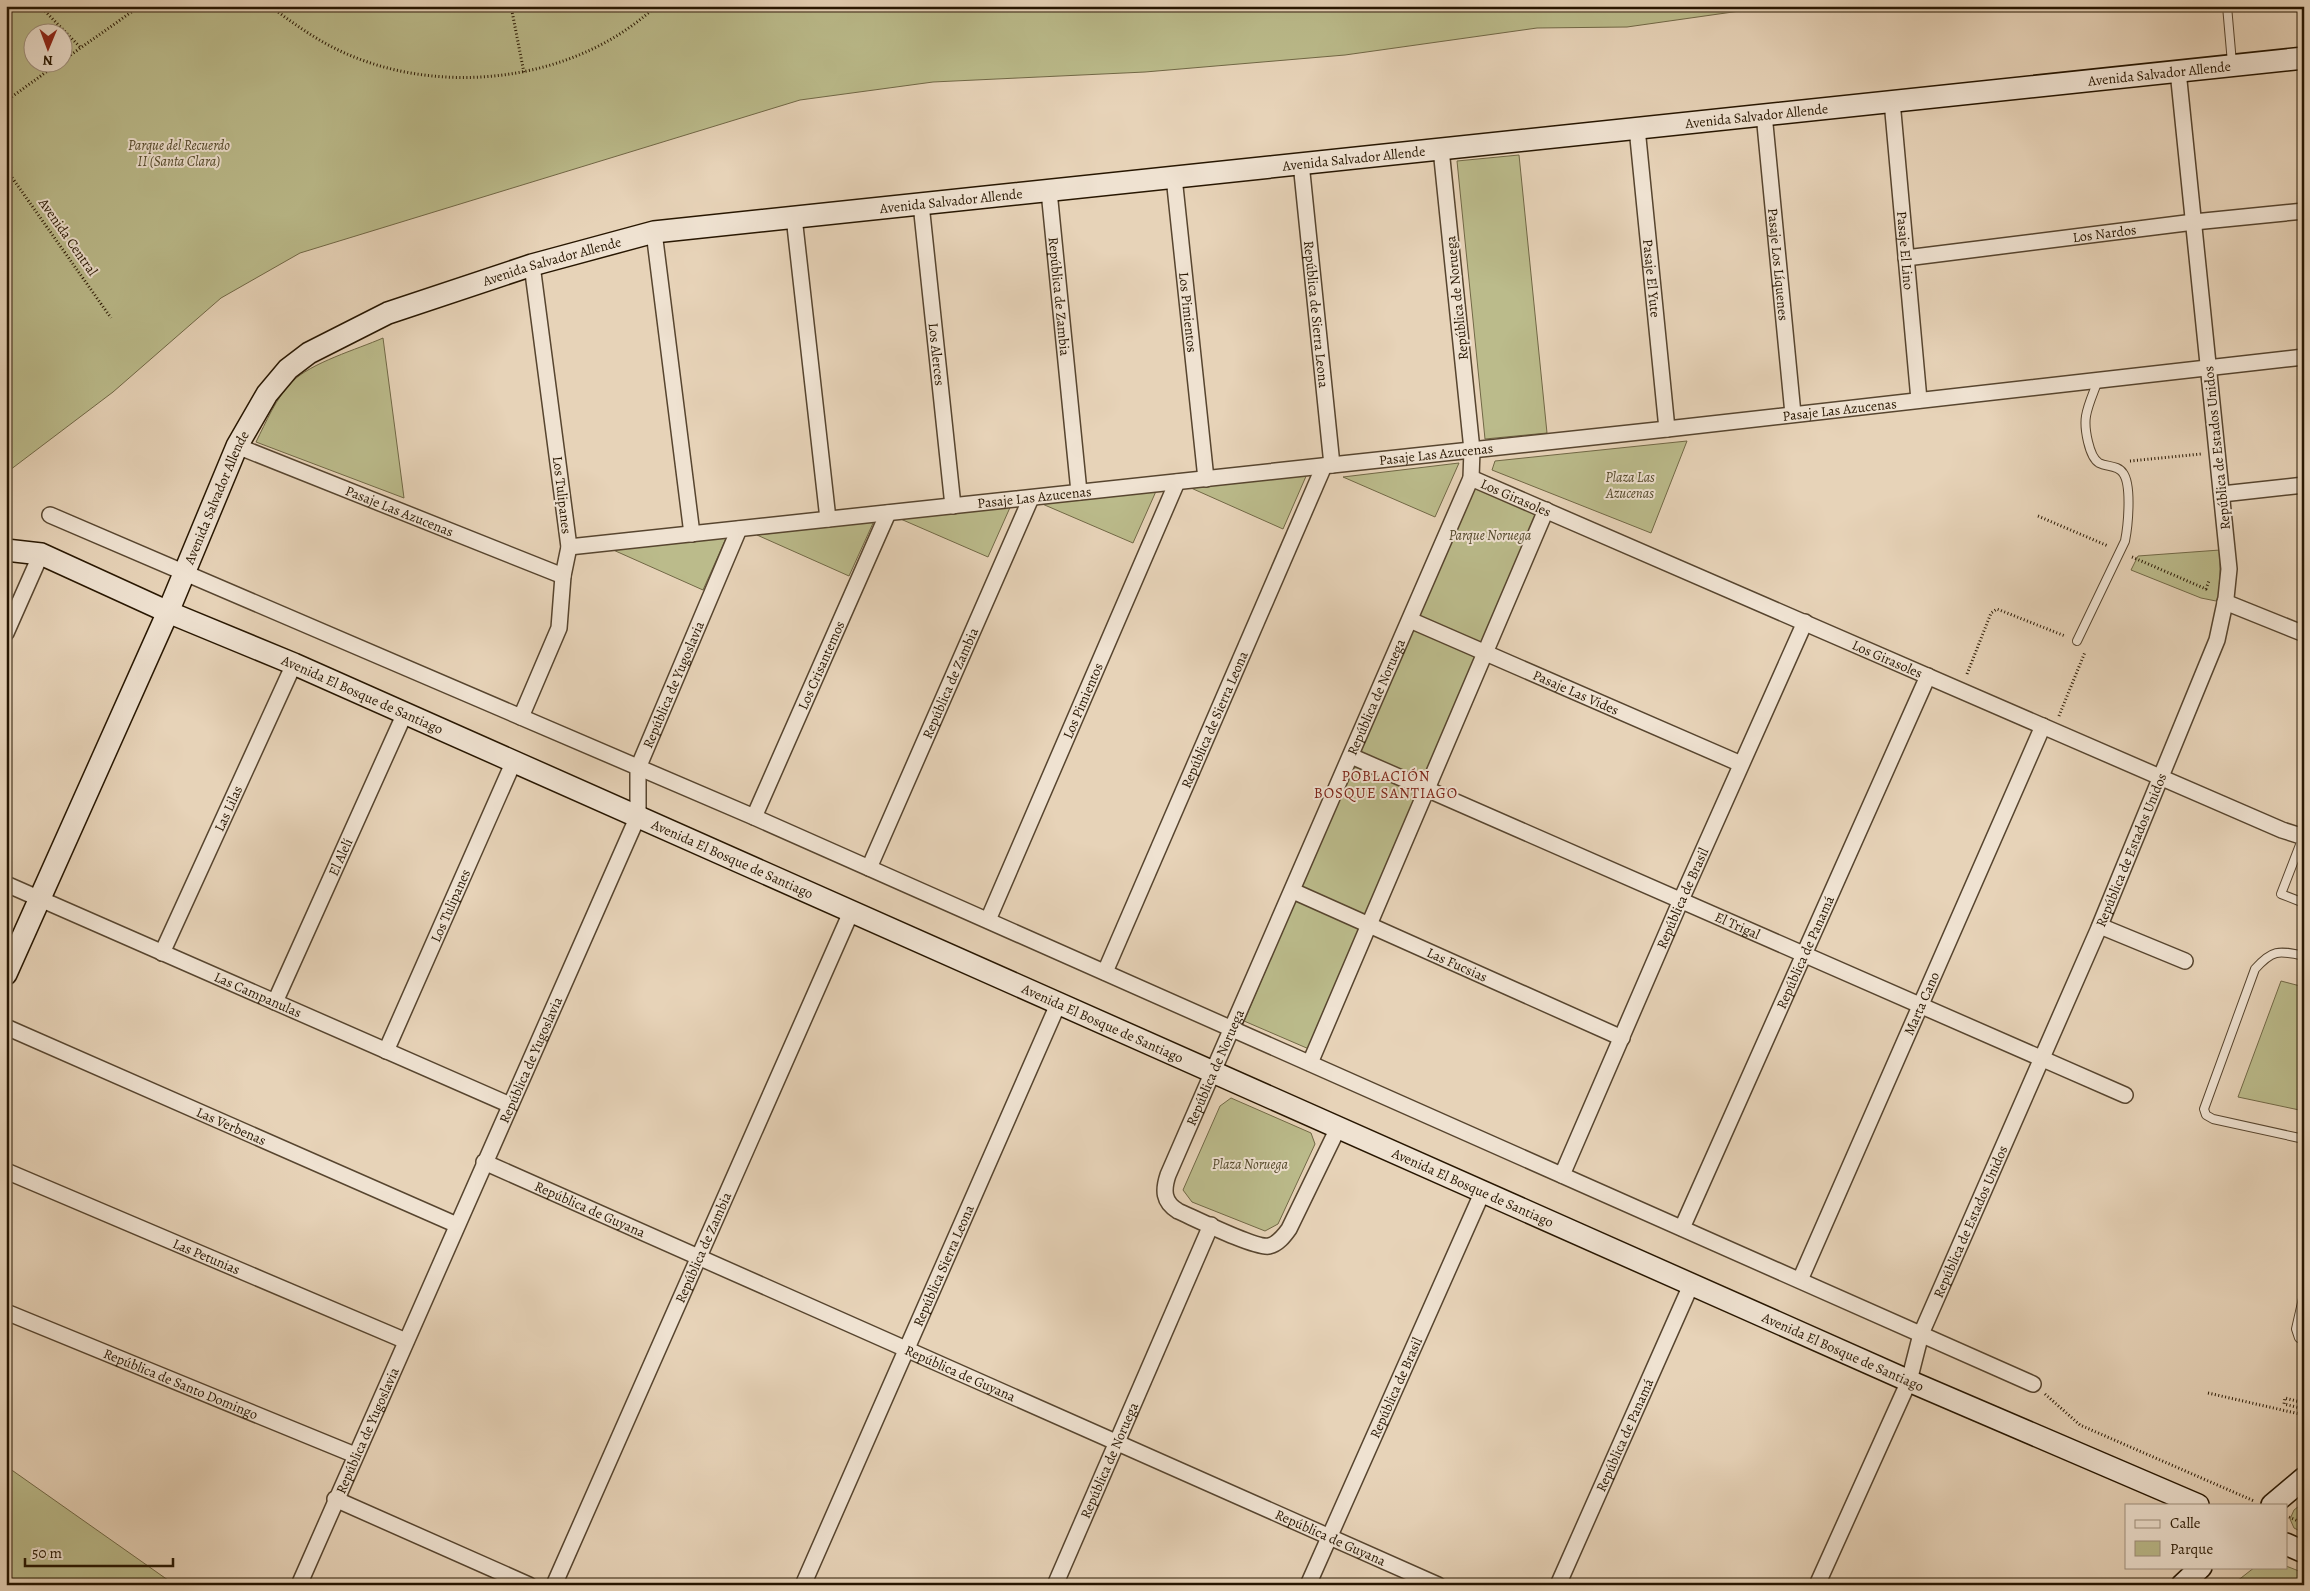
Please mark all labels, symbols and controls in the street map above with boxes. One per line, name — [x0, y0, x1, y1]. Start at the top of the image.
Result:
north arrow — [22, 22, 72, 72]
text: N — [43, 51, 53, 70]
street label: Avenida Salvador Allende — [2086, 56, 2232, 90]
street label: Avenida Salvador Allende — [1683, 99, 1829, 133]
park label: Parque del Recuerdo II (Santa Clara) — [128, 136, 230, 171]
street label: Avenida Salvador Allende — [1281, 141, 1426, 175]
street label: Avenida Salvador Allende — [878, 184, 1024, 218]
street label: Avenida Central — [34, 194, 102, 280]
street label: Pasaje Los Líquenes — [1764, 207, 1793, 321]
street label: Pasaje El Lino — [1892, 210, 1919, 291]
street label: Los Nardos — [2071, 220, 2138, 247]
street label: Avenida Salvador Allende — [479, 232, 623, 291]
street label: República de Noruega — [1441, 235, 1473, 361]
street label: República de Zambia — [1044, 236, 1075, 357]
street label: Pasaje El Yute — [1639, 238, 1665, 318]
street label: República de Sierra Leona — [1300, 240, 1334, 389]
street label: Los Pimientos — [1175, 271, 1202, 353]
street label: Los Alerces — [924, 322, 950, 386]
street label: República de Estados Unidos — [2199, 365, 2235, 531]
street label: Pasaje Las Azucenas — [1781, 394, 1898, 425]
street label: Avenida Salvador Allende — [179, 427, 253, 568]
street label: Pasaje Las Azucenas — [1378, 438, 1494, 469]
street label: Los Tulipanes — [548, 455, 576, 535]
park label: Plaza Las Azucenas — [1605, 468, 1655, 503]
street label: Los Girasoles — [1478, 474, 1554, 521]
street label: Pasaje Las Azucenas — [343, 481, 456, 541]
street label: Pasaje Las Azucenas — [976, 481, 1092, 513]
park label: Parque Noruega — [1449, 526, 1532, 545]
street label: República de Yugoslavia — [638, 618, 709, 751]
street label: Los Crisantemos — [793, 618, 849, 713]
street label: República de Zambia — [917, 624, 983, 741]
street label: República de Noruega — [1342, 635, 1410, 758]
street label: Los Girasoles — [1849, 635, 1926, 682]
street label: República de Sierra Leona — [1176, 648, 1252, 791]
street label: Avenida El Bosque de Santiago — [278, 650, 446, 739]
street label: Los Pimientos — [1058, 660, 1107, 741]
street label: Pasaje Las Vides — [1530, 665, 1622, 719]
district label: POBLACIÓN BOSQUE SANTIAGO — [1314, 766, 1458, 803]
street label: República de Estados Unidos — [2091, 770, 2171, 930]
street label: Las Lilas — [209, 782, 247, 834]
street label: Avenida El Bosque de Santiago — [648, 814, 816, 903]
street label: El Alelí — [323, 835, 357, 879]
street label: República de Brasil — [1652, 844, 1713, 951]
street label: Los Tulipanes — [426, 866, 475, 945]
street label: República de Panamá — [1771, 892, 1839, 1012]
street label: El Trigal — [1712, 907, 1764, 944]
street label: Las Fucsias — [1424, 943, 1491, 986]
street label: Las Campanulas — [211, 967, 305, 1022]
street label: Marta Cano — [1899, 969, 1944, 1038]
street label: Avenida El Bosque de Santiago — [1018, 978, 1187, 1067]
street label: República de Yugoslavia — [494, 993, 567, 1126]
street label: República de Noruega — [1181, 1006, 1249, 1128]
street label: Las Verbenas — [193, 1102, 269, 1150]
street label: República de Estados Unidos — [1928, 1142, 2012, 1301]
street label: Avenida El Bosque de Santiago — [1388, 1143, 1557, 1232]
park label: Plaza Noruega — [1212, 1155, 1289, 1174]
street label: República de Guyana — [532, 1176, 649, 1242]
street label: República de Zambia — [670, 1189, 736, 1306]
street label: República Sierra Leona — [908, 1201, 979, 1329]
street label: Las Petunias — [170, 1234, 243, 1279]
street label: Avenida El Bosque de Santiago — [1758, 1307, 1927, 1396]
street label: República de Brasil — [1365, 1334, 1427, 1441]
street label: República de Guyana — [902, 1340, 1019, 1406]
street label: República de Santo Domingo — [101, 1343, 261, 1424]
street label: República de Yugoslavia — [331, 1364, 404, 1497]
street label: República de Panamá — [1591, 1375, 1658, 1495]
street label: República de Noruega — [1076, 1399, 1143, 1521]
legend — [2125, 1504, 2288, 1568]
street label: República de Guyana — [1272, 1505, 1389, 1570]
text: Calle — [2170, 1513, 2201, 1533]
scale bar — [25, 1536, 172, 1568]
text: Parque — [2170, 1539, 2213, 1559]
text: 50 m — [32, 1543, 62, 1563]

